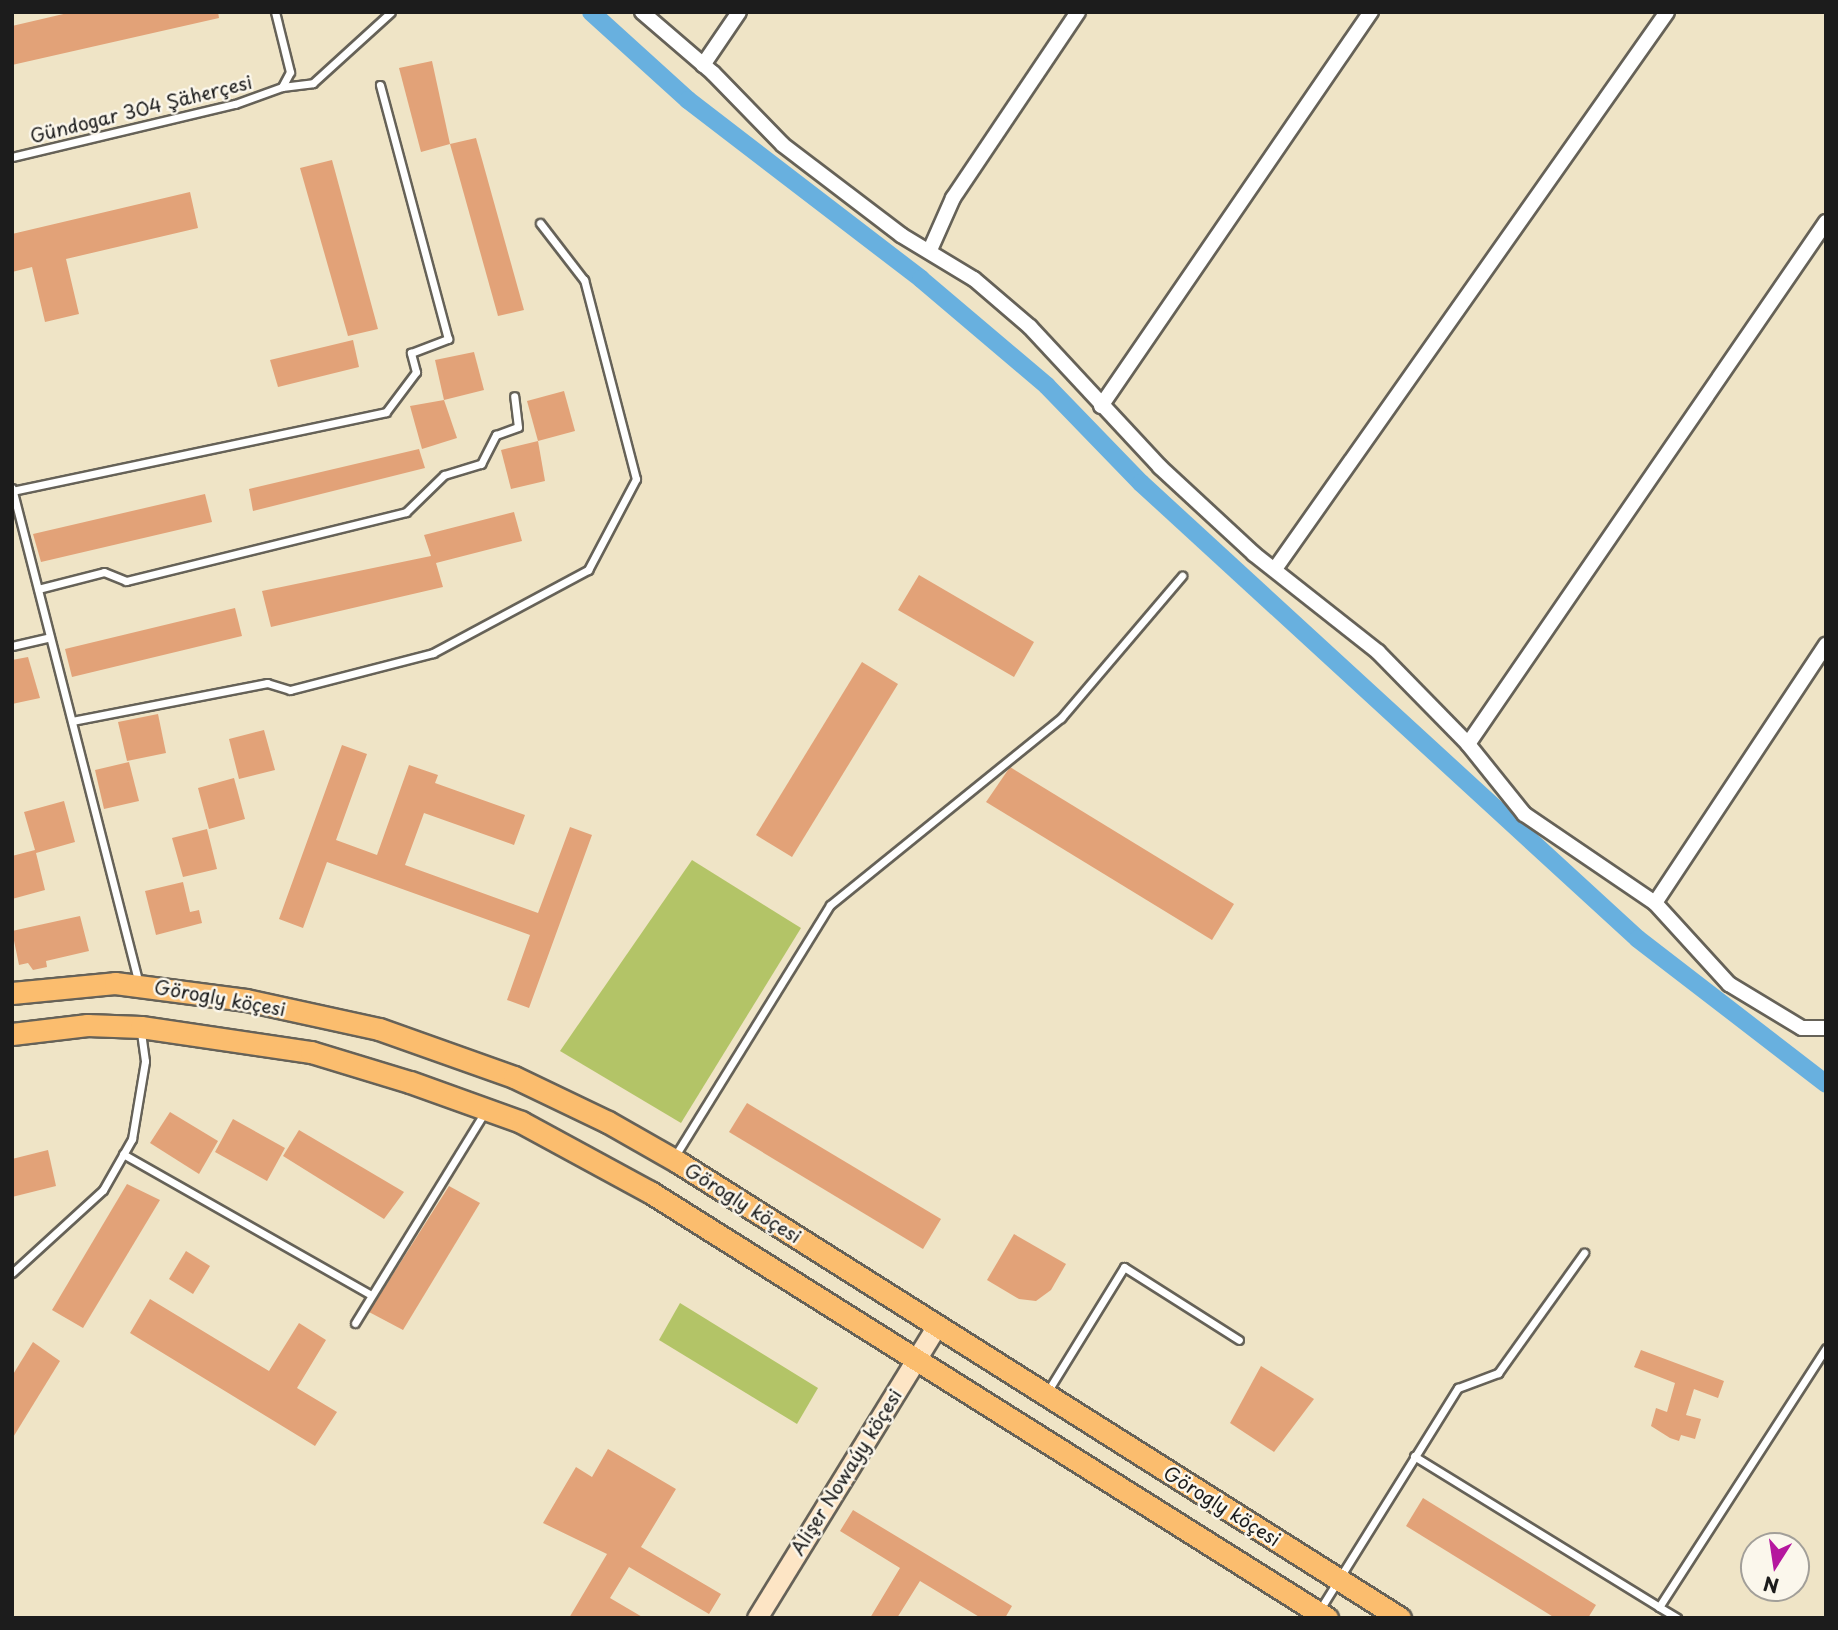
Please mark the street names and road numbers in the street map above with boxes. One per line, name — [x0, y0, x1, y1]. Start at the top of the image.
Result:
street label: Gündogar 304 Şäherçesi — [27, 70, 255, 148]
street label: Görogly köçesi — [152, 975, 288, 1021]
street label: Görogly köçesi — [680, 1158, 806, 1248]
street label: Alişer Nowaýy köçesi — [785, 1383, 907, 1561]
street label: Görogly köçesi — [1159, 1461, 1285, 1551]

